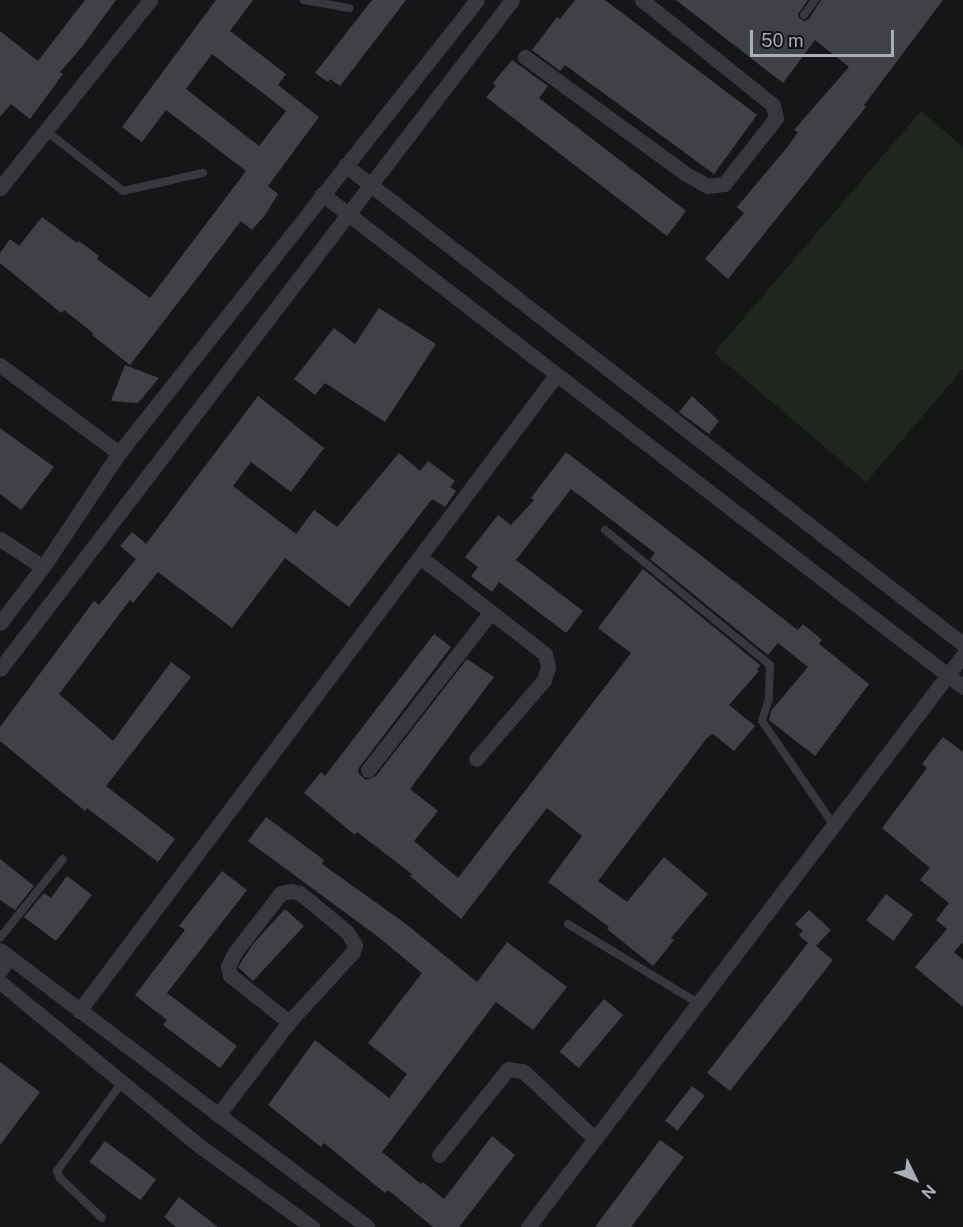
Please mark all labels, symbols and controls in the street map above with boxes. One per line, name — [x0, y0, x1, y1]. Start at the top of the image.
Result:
scale bar — [753, 18, 897, 56]
text: 50 m — [761, 30, 804, 51]
north arrow — [885, 1149, 945, 1209]
text: N — [917, 1181, 940, 1203]

